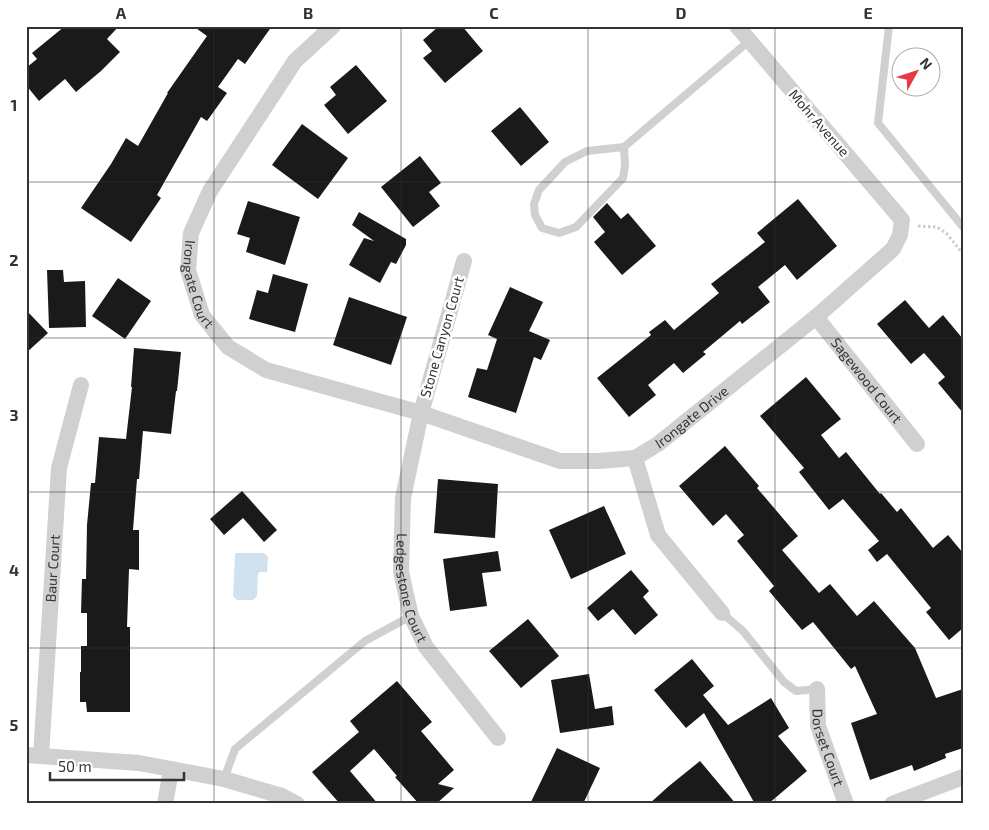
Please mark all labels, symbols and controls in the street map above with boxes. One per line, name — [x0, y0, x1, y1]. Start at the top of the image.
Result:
text: A — [116, 3, 127, 22]
text: B — [303, 3, 313, 22]
text: C — [489, 3, 499, 22]
text: D — [676, 3, 687, 22]
text: E — [863, 3, 873, 22]
north arrow — [892, 48, 942, 98]
text: N — [917, 54, 936, 73]
street label: Mohr Avenue — [786, 86, 853, 160]
text: 1 — [11, 95, 17, 114]
street label: Irongate Court — [180, 239, 218, 331]
text: 2 — [9, 250, 19, 269]
street label: Stone Canyon Court — [416, 274, 467, 399]
street label: Sagewood Court — [828, 334, 906, 426]
street label: Irongate Drive — [652, 382, 732, 452]
text: 3 — [9, 405, 19, 424]
street label: Ledgestone Court — [393, 533, 431, 645]
street label: Baur Court — [42, 534, 63, 603]
text: 4 — [9, 560, 19, 579]
street label: Dorset Court — [810, 708, 848, 788]
text: 5 — [10, 715, 19, 734]
scale bar — [50, 750, 184, 782]
text: 50 m — [58, 757, 92, 775]

